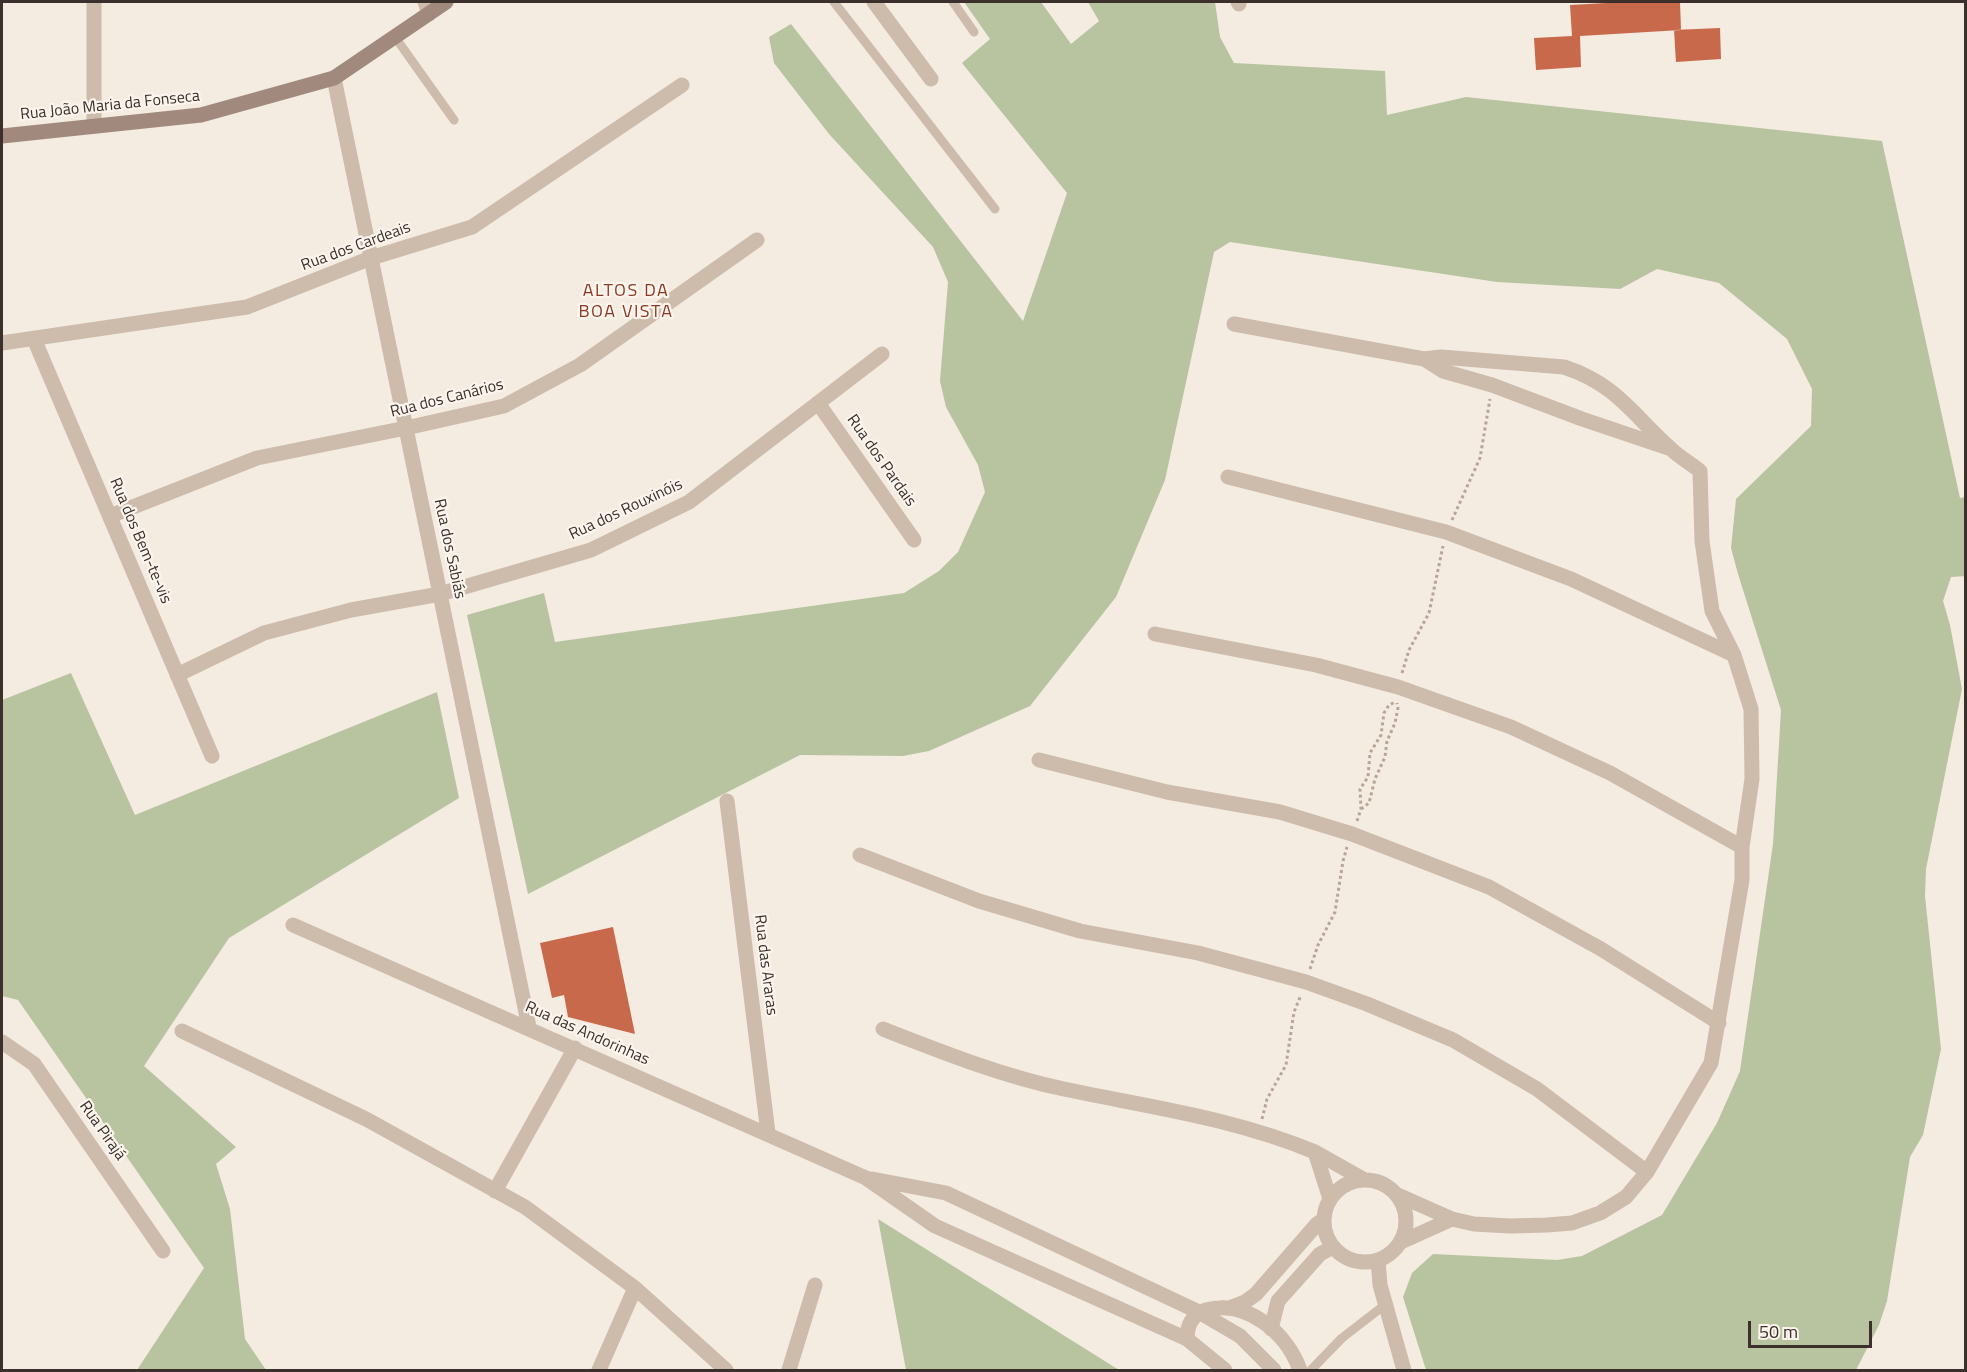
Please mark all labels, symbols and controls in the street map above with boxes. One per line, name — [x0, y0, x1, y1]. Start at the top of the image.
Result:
street label: Rua João Maria da Fonseca — [19, 87, 201, 125]
street label: Rua dos Cardeais — [299, 218, 413, 276]
district label: ALTOS DA BOA VISTA — [579, 281, 673, 324]
street label: Rua dos Canários — [388, 376, 506, 422]
street label: Rua dos Pardais — [842, 411, 920, 511]
street label: Rua dos Bem-te-vis — [105, 475, 175, 607]
street label: Rua dos Rouxinóis — [566, 475, 686, 545]
street label: Rua dos Sabiás — [429, 497, 469, 601]
street label: Rua das Araras — [749, 914, 781, 1016]
street label: Rua das Andorinhas — [522, 998, 652, 1070]
street label: Rua Pirajá — [75, 1098, 129, 1164]
scale bar — [1751, 1309, 1876, 1347]
text: 50 m — [1759, 1318, 1798, 1345]

